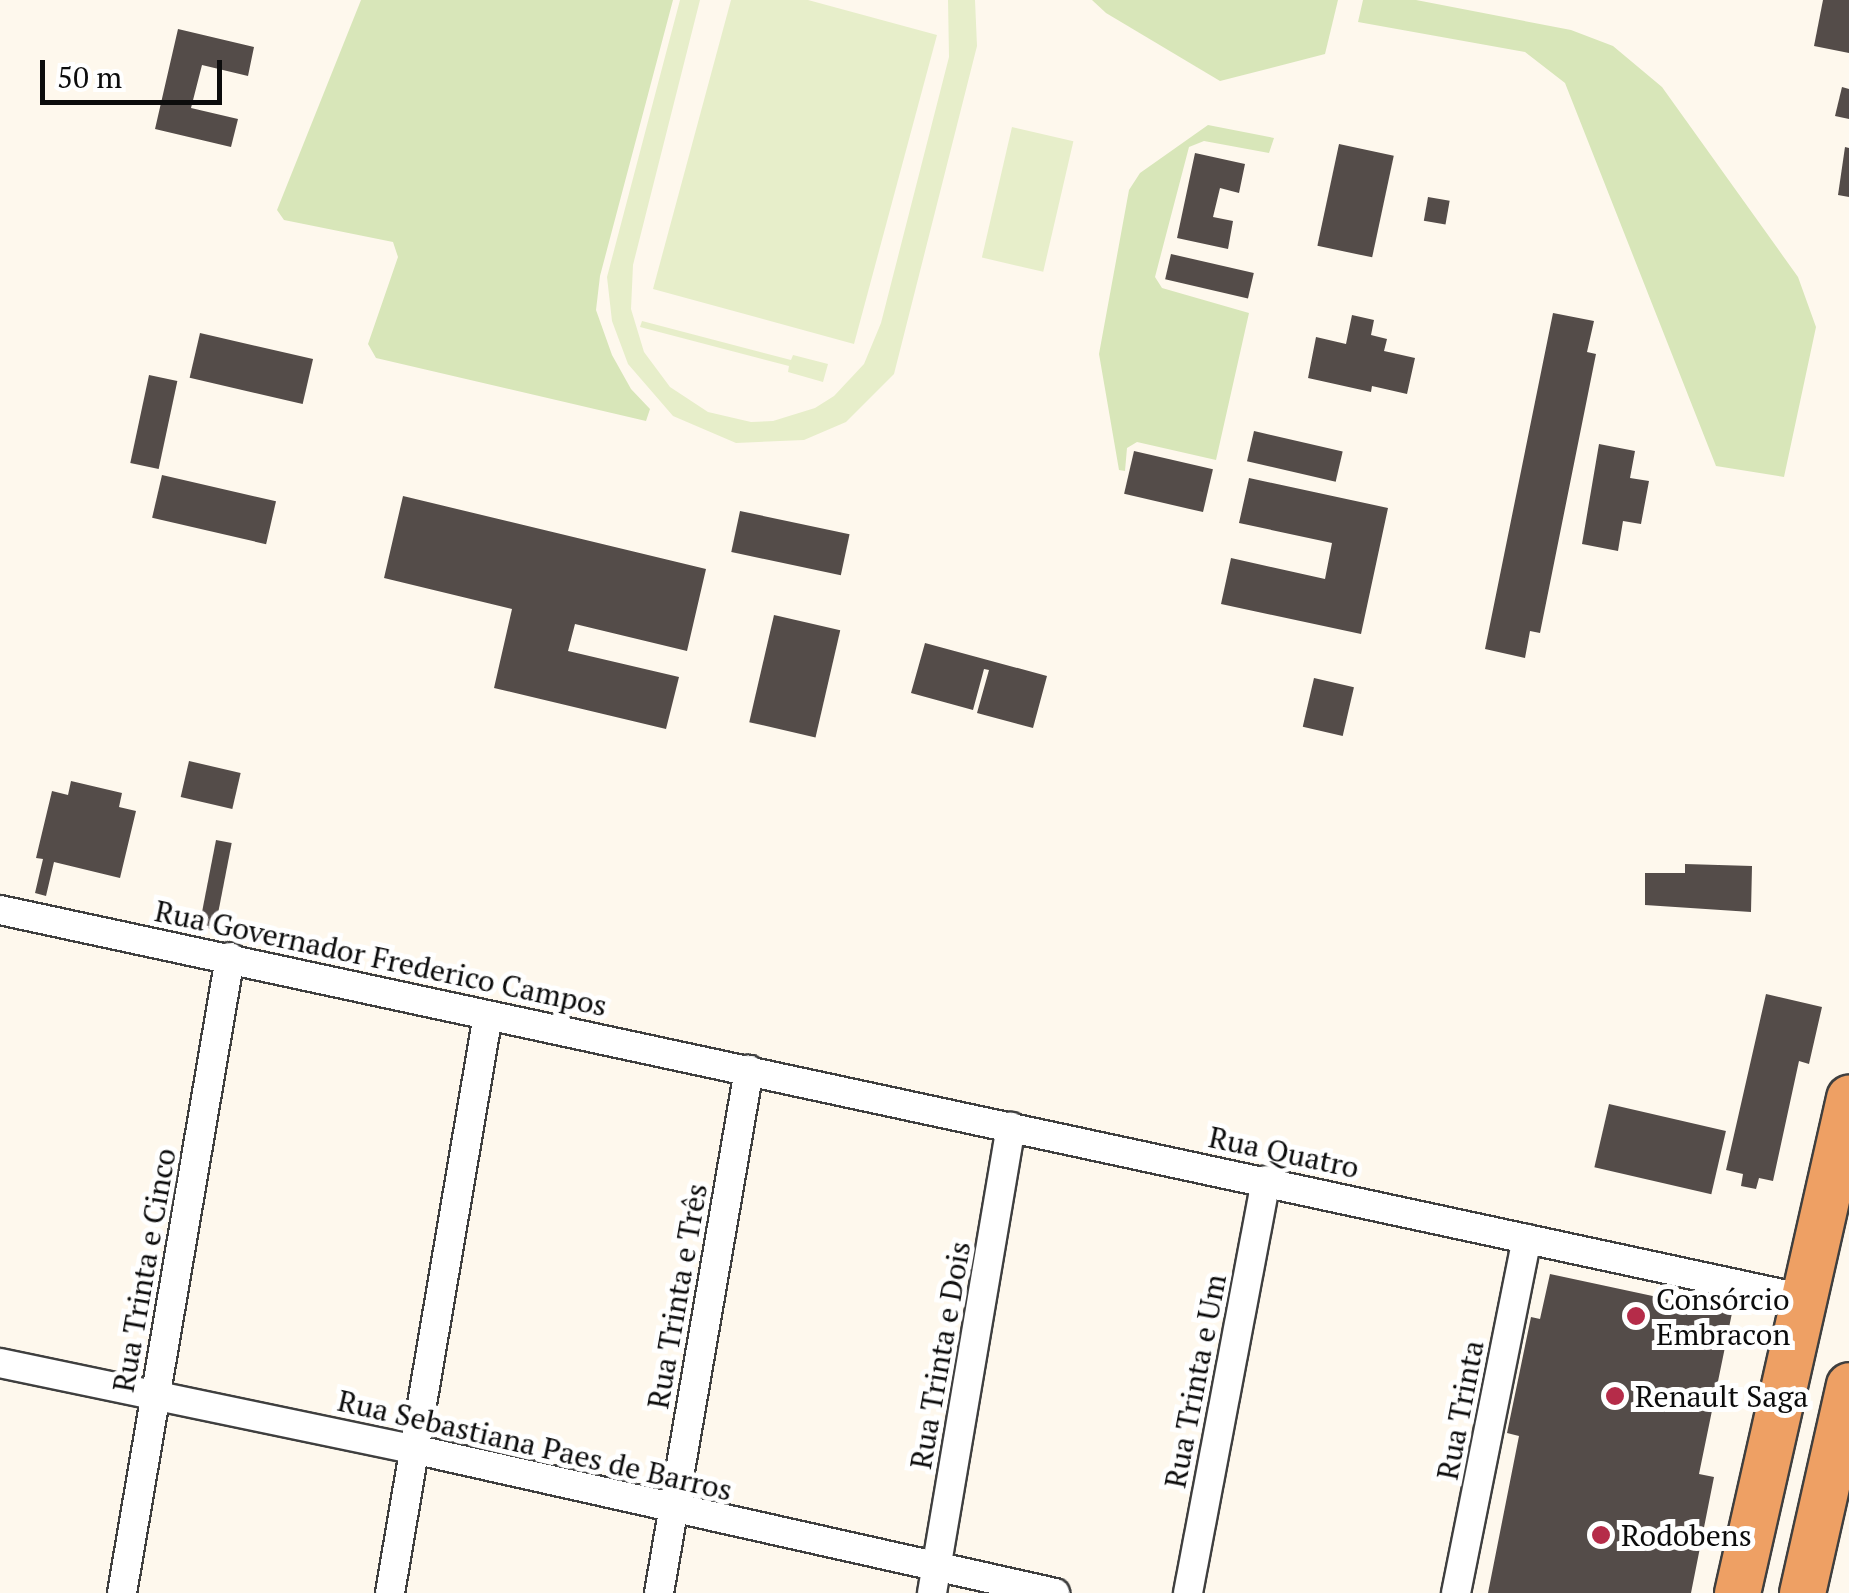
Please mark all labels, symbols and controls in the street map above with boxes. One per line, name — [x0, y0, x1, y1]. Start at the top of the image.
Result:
scale bar — [45, 40, 228, 102]
text: 50 m — [57, 57, 122, 97]
street label: Rua Governador Frederico Campos — [152, 892, 610, 1024]
street label: Rua Quatro — [1206, 1119, 1362, 1185]
street label: Rua Trinta e Cinco — [105, 1145, 183, 1395]
street label: Rua Trinta e Três — [639, 1181, 715, 1411]
street label: Rua Trinta e Dois — [902, 1238, 978, 1472]
street label: Rua Trinta e Um — [1157, 1271, 1233, 1491]
place label: Consórcio Embracon — [1656, 1281, 1790, 1352]
marker: Consórcio Embracon — [1625, 1305, 1647, 1327]
street label: Rua Trinta — [1429, 1337, 1491, 1483]
place label: Renault Saga — [1635, 1378, 1808, 1414]
street label: Rua Sebastiana Paes de Barros — [334, 1382, 736, 1508]
marker: Renault Saga — [1604, 1385, 1626, 1407]
place label: Rodobens — [1621, 1517, 1752, 1553]
marker: Rodobens — [1590, 1524, 1612, 1546]

